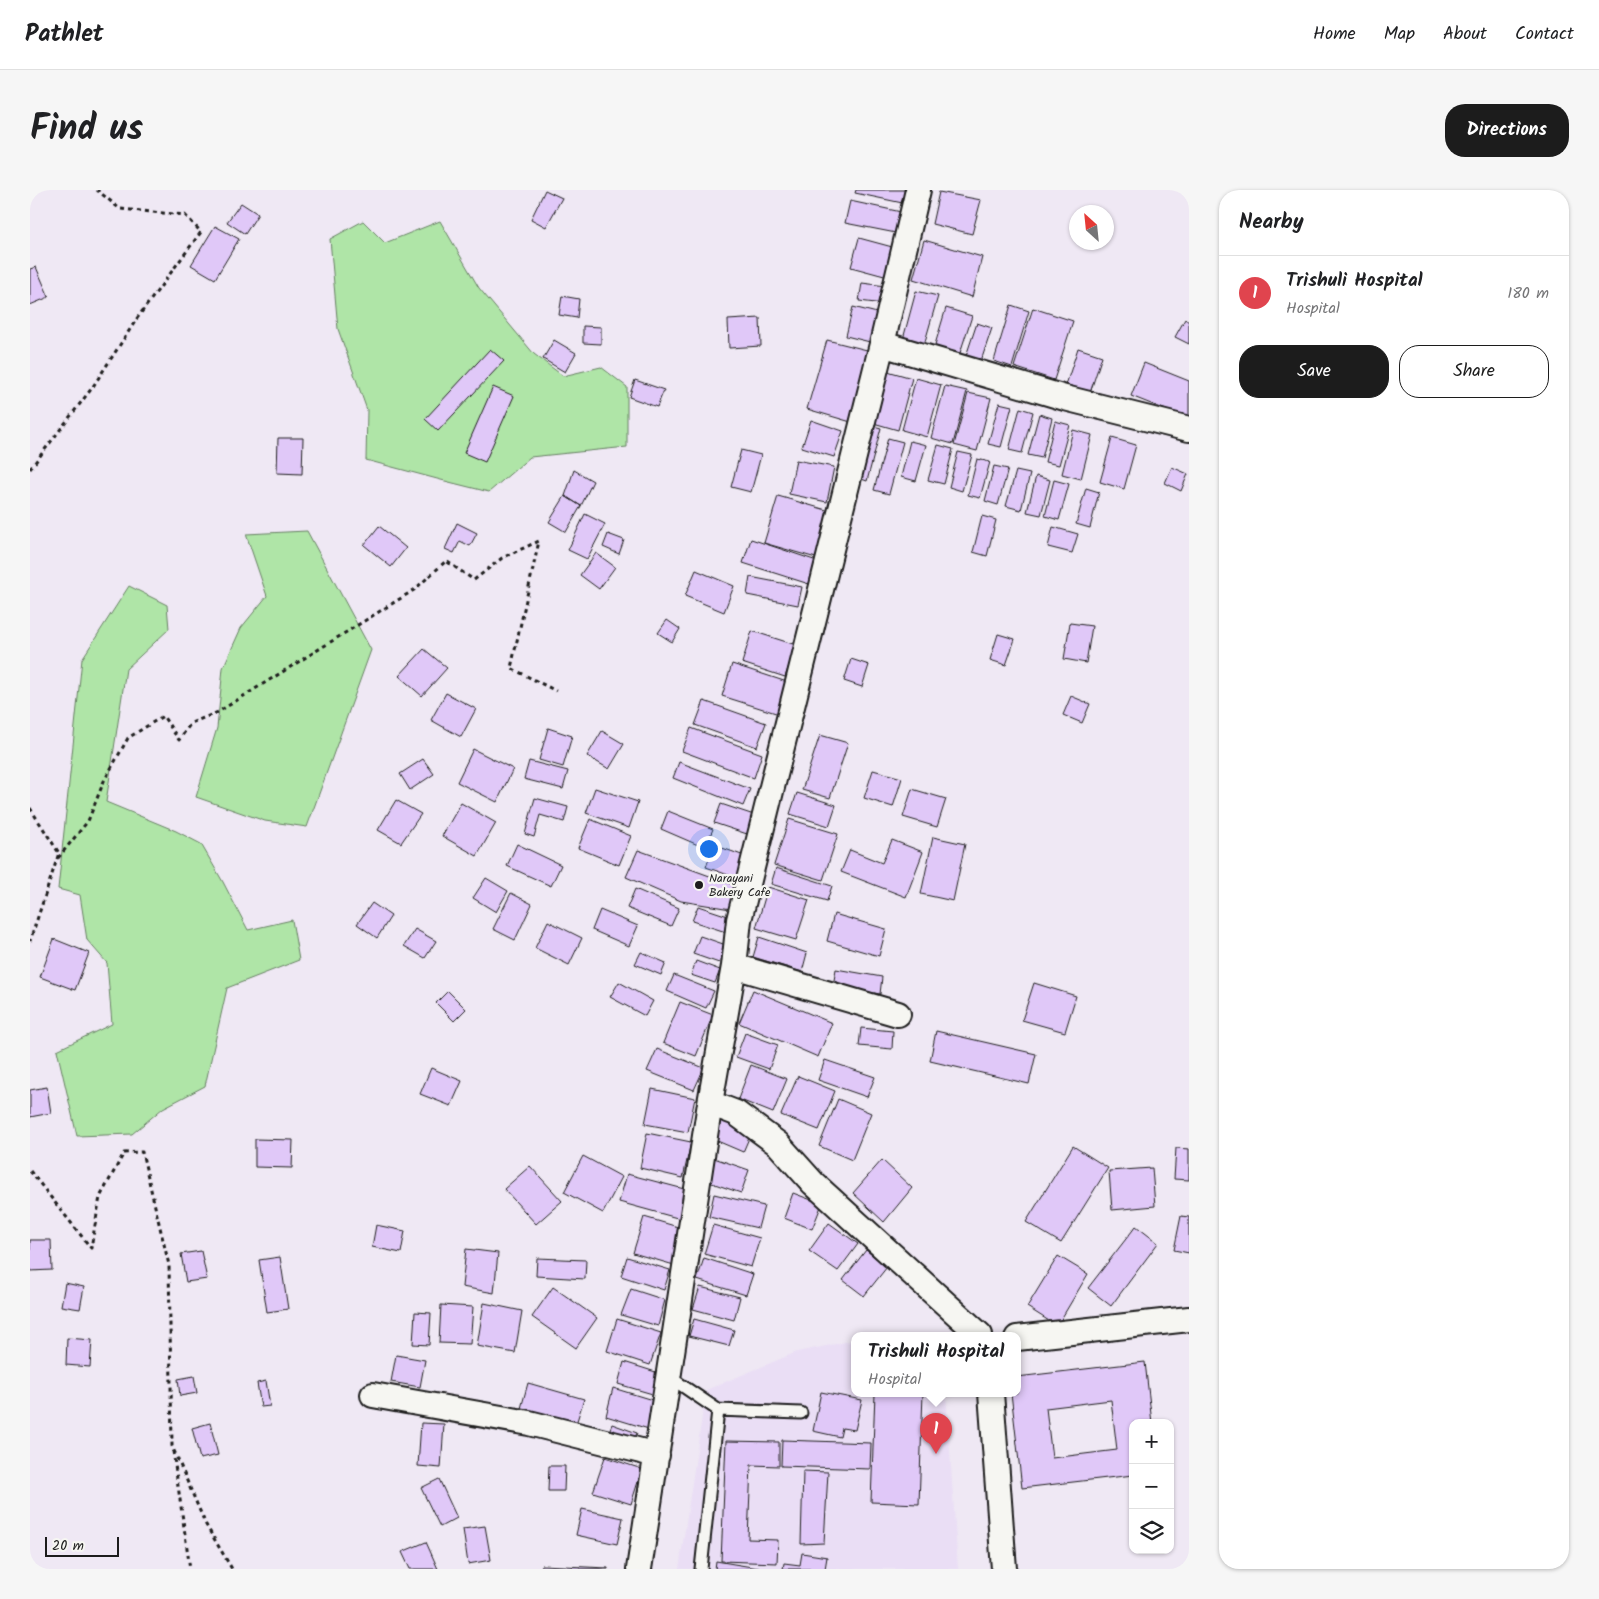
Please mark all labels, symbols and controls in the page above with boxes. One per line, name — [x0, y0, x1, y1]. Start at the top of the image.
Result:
text: Pathlet — [25, 15, 104, 54]
text: Home — [1313, 20, 1356, 49]
text: Map — [1384, 20, 1415, 49]
text: About — [1443, 20, 1487, 49]
text: Contact — [1515, 20, 1574, 49]
text: Find us — [30, 102, 143, 158]
button: Directions — [1445, 104, 1569, 157]
north arrow — [1069, 205, 1114, 250]
text: Nearby — [1239, 206, 1304, 239]
text: Trishuli Hospital — [1286, 266, 1423, 296]
text: 1 — [1253, 281, 1257, 306]
text: 180 m — [1507, 281, 1549, 306]
text: Hospital — [1286, 296, 1340, 321]
button: Save — [1239, 345, 1389, 398]
button: Share — [1399, 345, 1549, 398]
your location — [696, 836, 722, 862]
place label: Narayani Bakery Cafe — [709, 869, 771, 902]
marker: Narayani Bakery Cafe — [693, 879, 705, 891]
popup — [851, 1332, 1021, 1397]
text: Trishuli Hospital — [868, 1337, 1004, 1367]
text: Hospital — [868, 1367, 922, 1392]
pin: 1 — [920, 1413, 952, 1454]
map controls — [1129, 1419, 1174, 1554]
button: + — [1129, 1419, 1174, 1464]
button: − — [1129, 1464, 1174, 1509]
button: layers — [1129, 1509, 1174, 1554]
scale bar — [45, 1534, 119, 1557]
text: 20 m — [52, 1535, 84, 1557]

